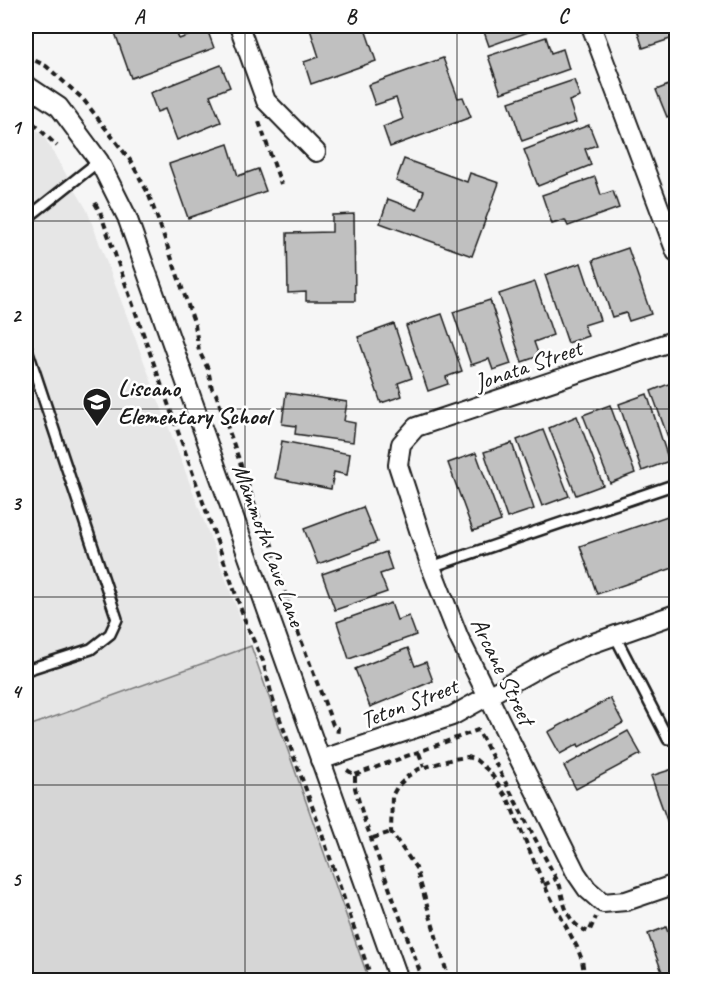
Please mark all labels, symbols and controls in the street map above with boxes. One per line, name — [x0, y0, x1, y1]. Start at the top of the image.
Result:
text: A — [134, 4, 146, 29]
text: B — [346, 4, 358, 29]
text: C — [558, 4, 570, 29]
text: 1 — [12, 115, 23, 140]
text: 2 — [12, 303, 23, 328]
street label: Jonata Street — [470, 332, 587, 398]
place label: Liscano Elementary School — [118, 373, 275, 431]
school or university icon: Liscano Elementary School — [81, 386, 113, 428]
street label: Mammoth Cave Lane — [226, 460, 313, 632]
text: 3 — [12, 491, 23, 516]
street label: Arcane Street — [464, 612, 543, 732]
street label: Teton Street — [356, 670, 464, 735]
text: 4 — [12, 679, 24, 704]
text: 5 — [12, 867, 23, 892]

